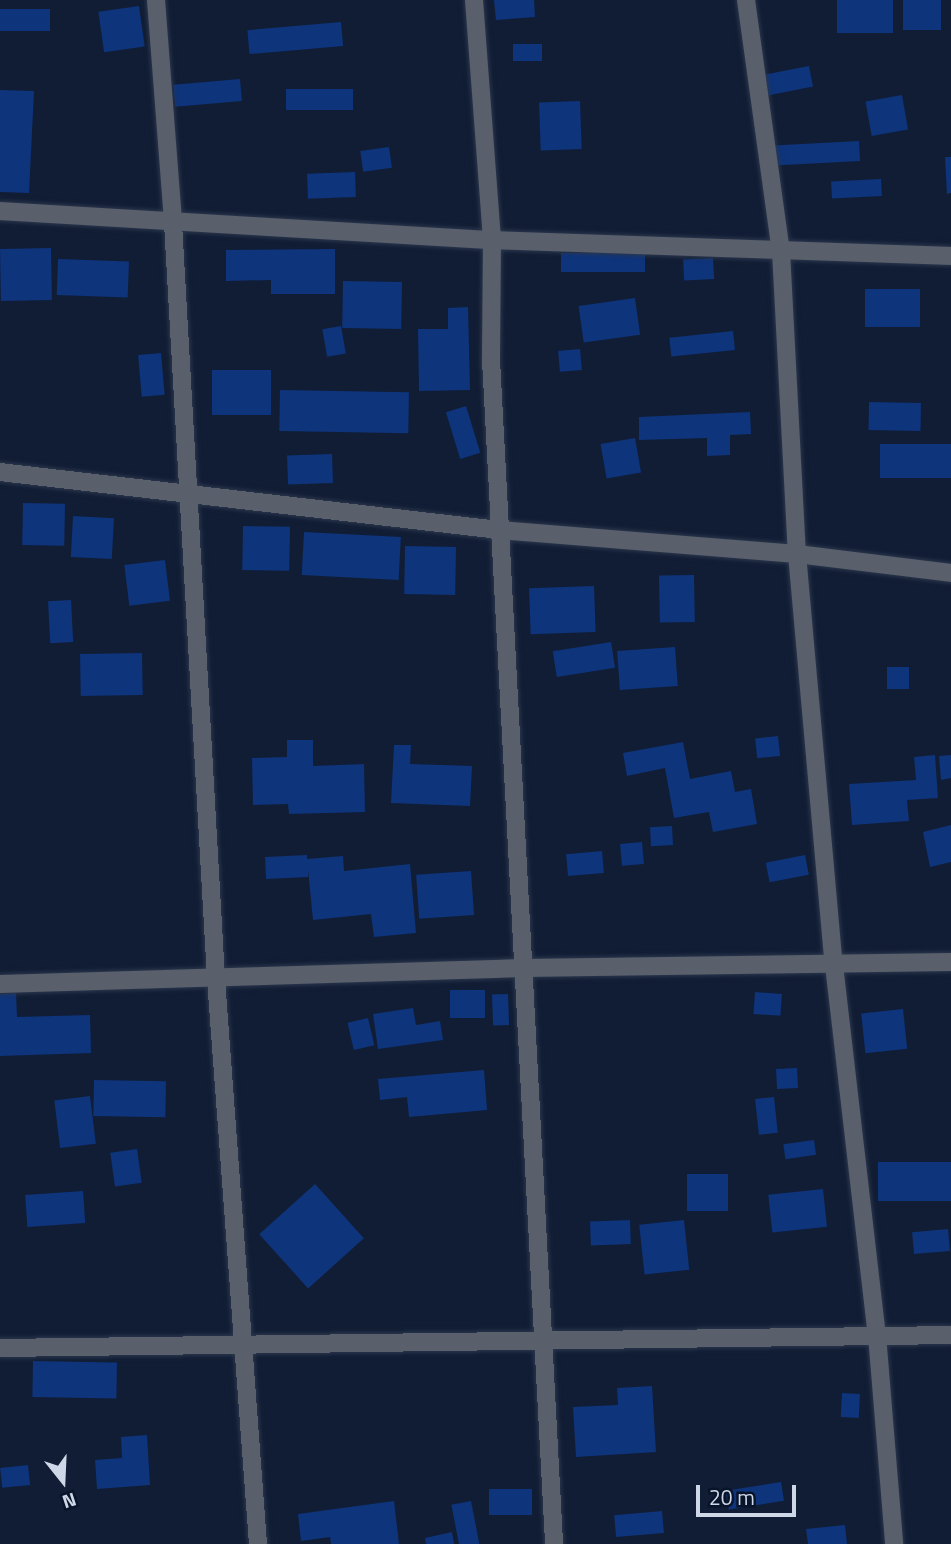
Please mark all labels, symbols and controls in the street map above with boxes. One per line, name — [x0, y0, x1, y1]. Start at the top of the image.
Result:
north arrow — [28, 1446, 98, 1516]
scale bar — [699, 1470, 799, 1514]
text: 20 m — [709, 1481, 755, 1513]
text: N — [59, 1486, 80, 1517]

